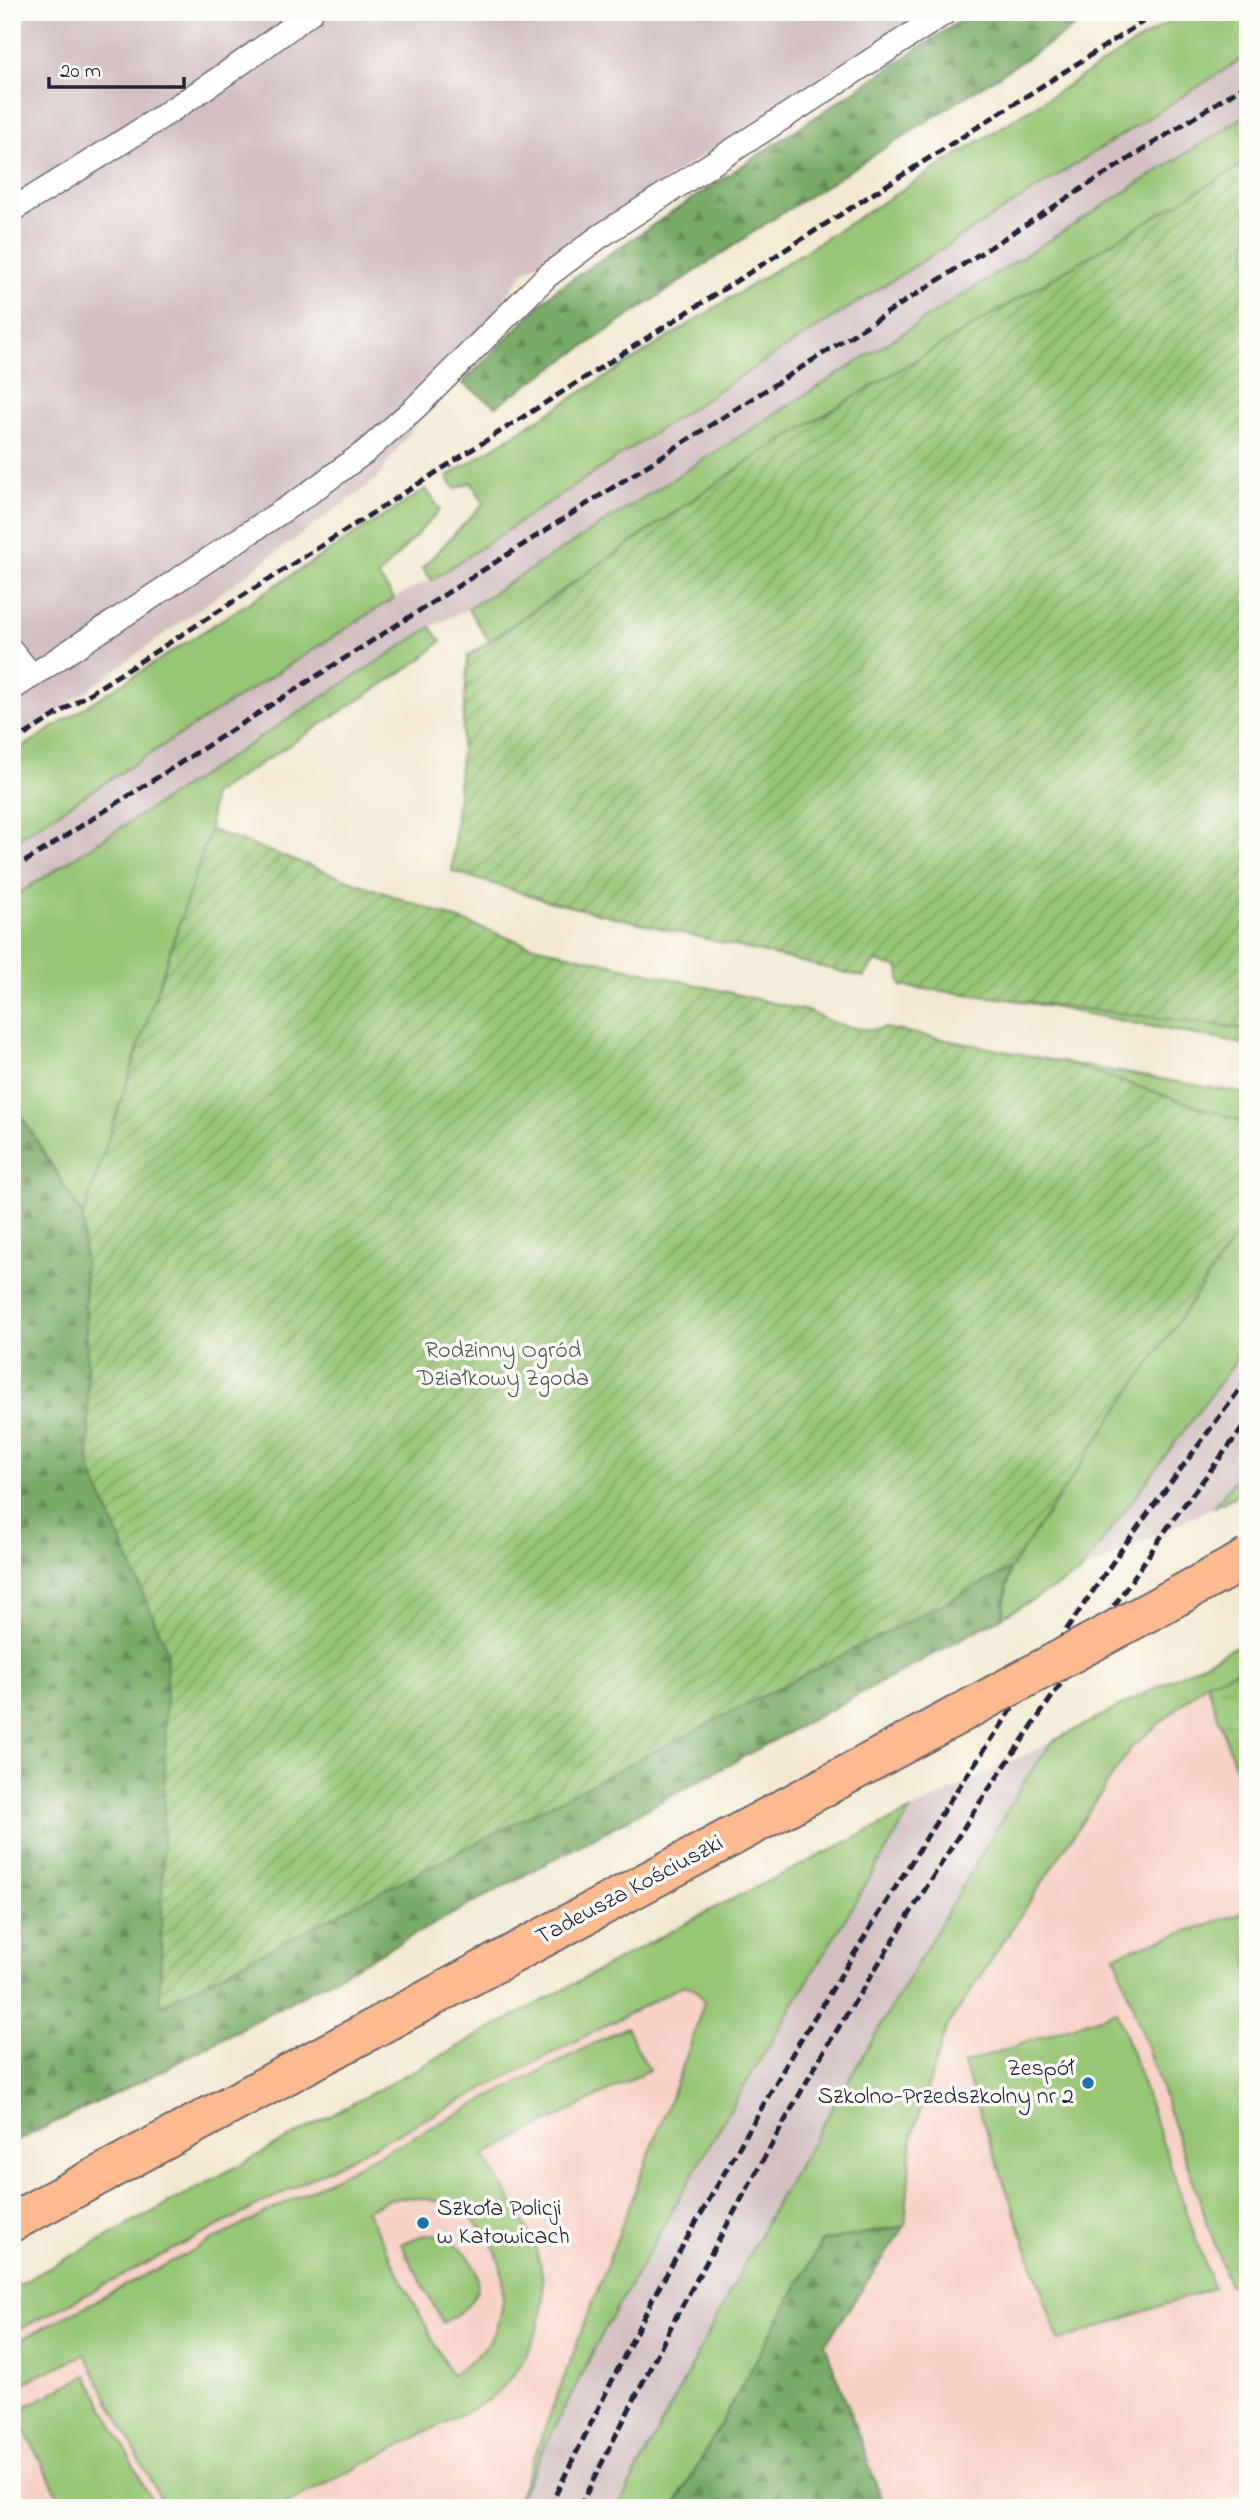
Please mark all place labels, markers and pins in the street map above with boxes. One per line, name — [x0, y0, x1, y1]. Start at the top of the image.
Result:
place label: Zespół Szkolno-Przedszkolny nr 2 — [818, 2052, 1075, 2116]
marker: Zespół Szkolno-Przedszkolny nr 2 — [1080, 2075, 1096, 2091]
place label: Szkoła Policji w Katowicach — [437, 2192, 570, 2255]
marker: Szkoła Policji w Katowicach — [415, 2215, 431, 2231]

